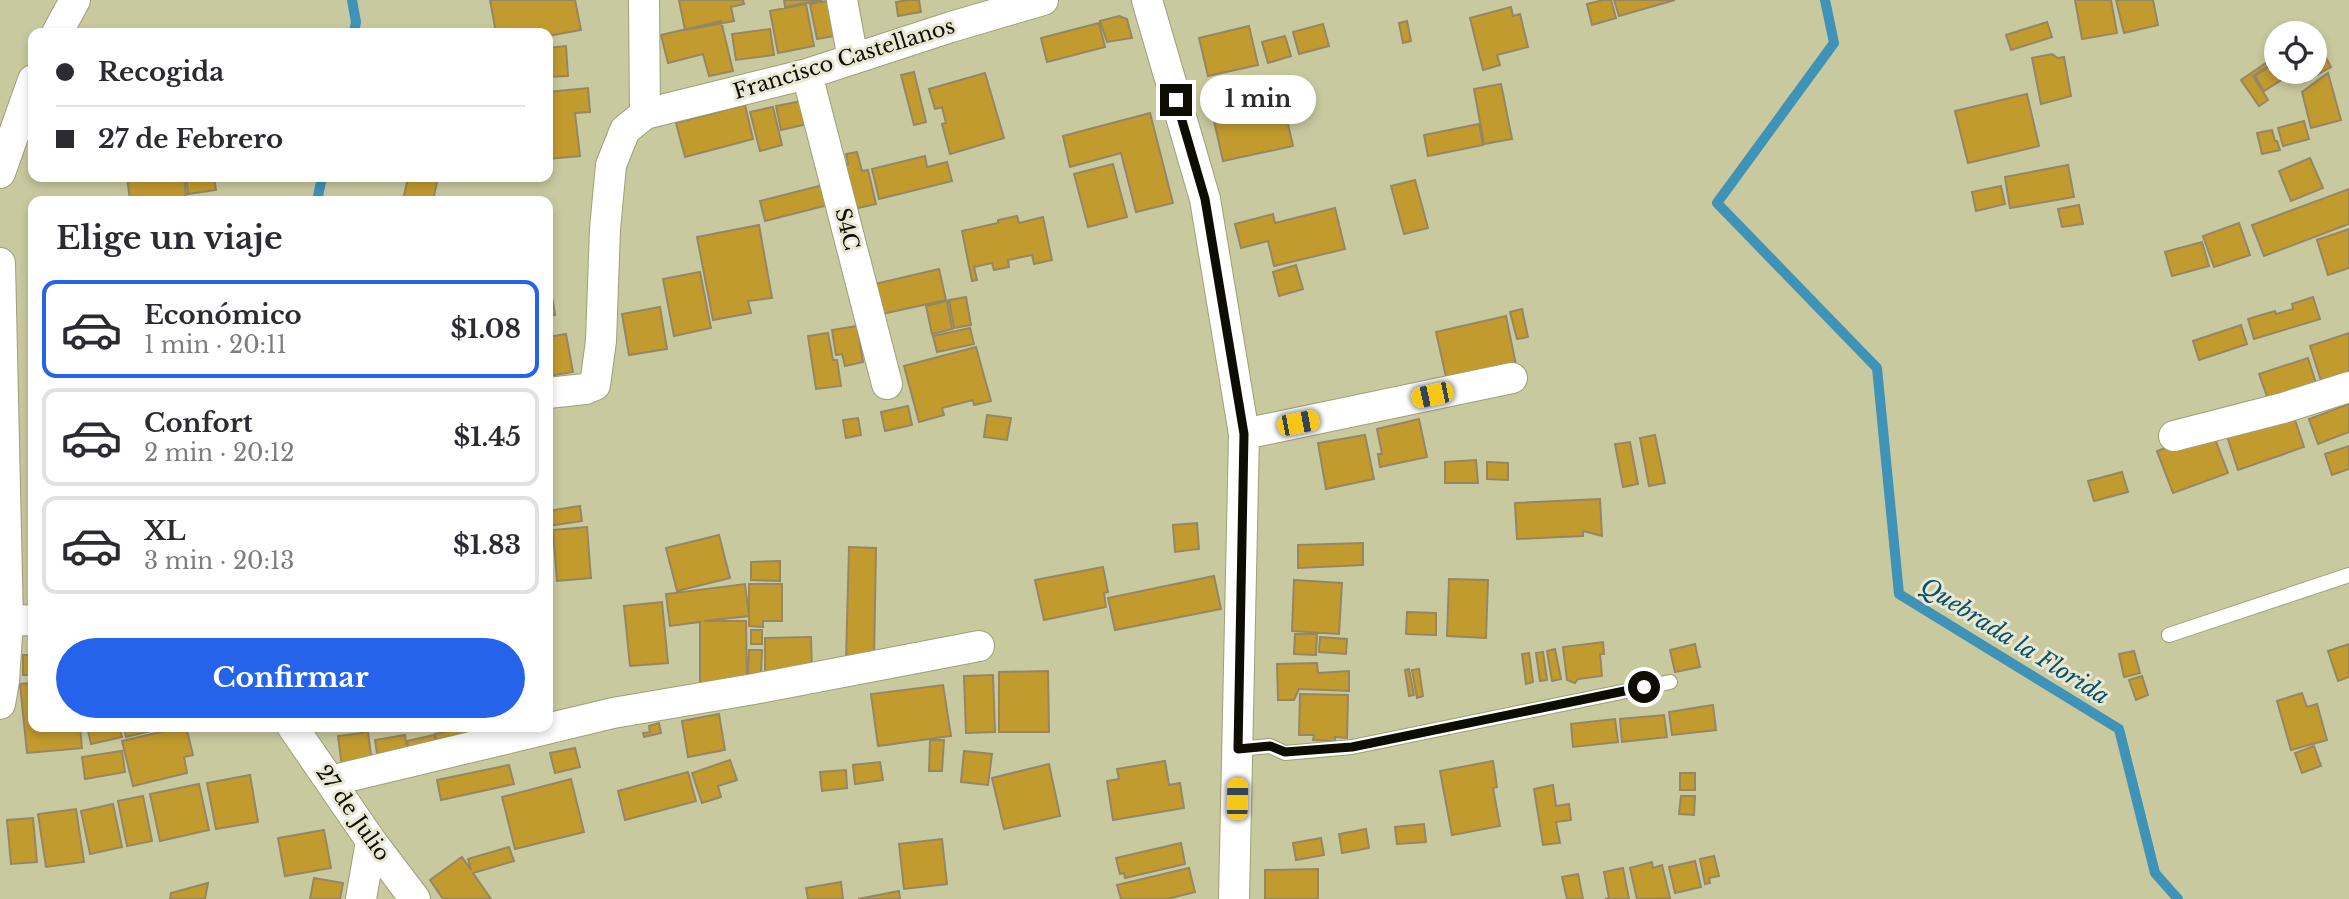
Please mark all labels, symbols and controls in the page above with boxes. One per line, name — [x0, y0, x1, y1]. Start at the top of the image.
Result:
street label: Francisco Castellanos — [730, 13, 958, 105]
map controls — [2264, 21, 2327, 84]
button: locate — [2264, 21, 2327, 84]
text: Recogida — [98, 56, 224, 88]
callout: 1 min — [1200, 76, 1316, 124]
route end — [1160, 84, 1192, 116]
text: 1 min — [1225, 85, 1291, 113]
text: 27 de Febrero — [98, 123, 283, 155]
street label: S4C — [829, 205, 865, 253]
text: Elige un viaje — [56, 218, 283, 258]
icon: car — [60, 298, 123, 361]
text: Económico — [144, 299, 302, 331]
text: $1.08 — [451, 313, 521, 345]
text: 1 min · 20:11 — [144, 331, 287, 359]
car — [1410, 380, 1455, 410]
icon: car — [60, 406, 123, 469]
text: Confort — [144, 407, 253, 439]
car — [1276, 409, 1321, 437]
text: $1.45 — [453, 421, 521, 453]
text: 2 min · 20:12 — [144, 439, 294, 467]
icon: car — [60, 514, 123, 577]
text: XL — [144, 515, 186, 547]
text: $1.83 — [453, 529, 521, 561]
text: 3 min · 20:13 — [144, 547, 294, 575]
water label: Quebrada la Florida — [1916, 572, 2114, 710]
button: Confirmar — [56, 638, 525, 718]
route start — [1628, 671, 1660, 703]
street label: 27 de Julio — [310, 760, 396, 866]
car — [1227, 778, 1248, 820]

